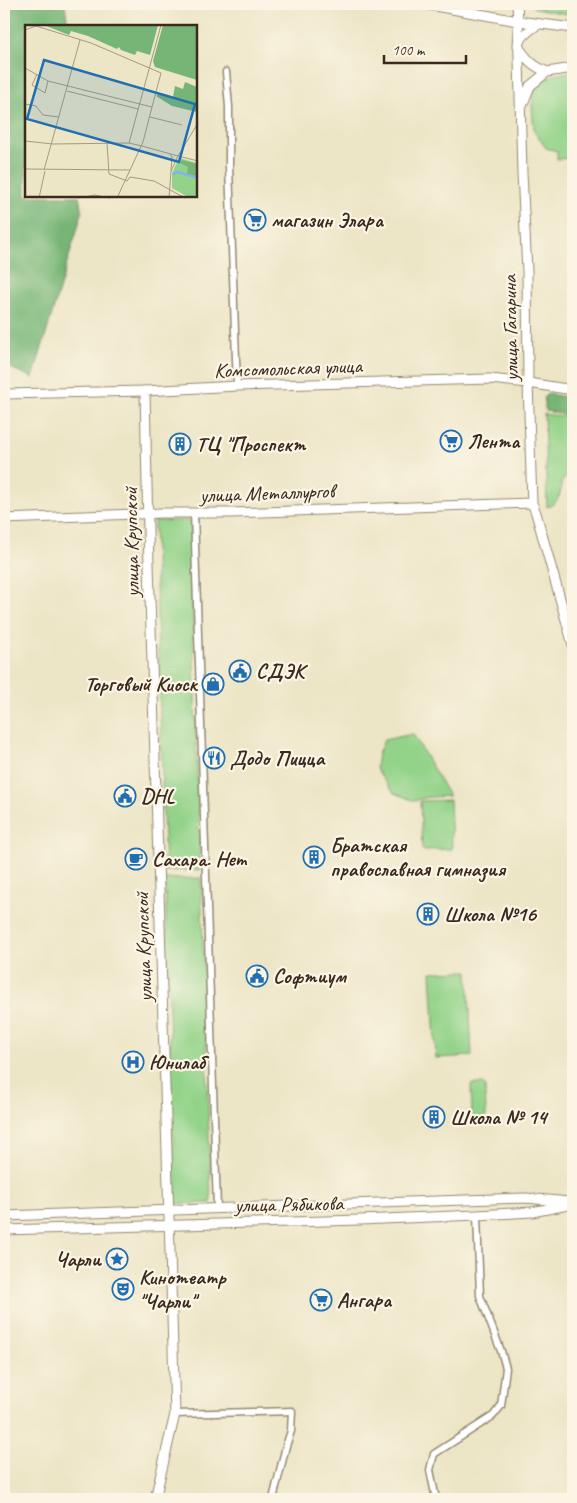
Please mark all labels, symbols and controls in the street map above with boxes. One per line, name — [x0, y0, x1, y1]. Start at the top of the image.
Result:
inset map — [25, 25, 198, 198]
scale bar — [384, 32, 467, 64]
text: 100 m — [392, 41, 426, 60]
place label: магазин Элара — [271, 207, 385, 233]
supermarket icon: магазин Элара — [243, 208, 267, 232]
street label: улица Гагарина — [496, 273, 524, 383]
street label: Комсомольская улица — [214, 352, 364, 384]
place label: Лента — [467, 428, 521, 454]
supermarket icon: Лента — [439, 429, 463, 453]
place label: ТЦ "Проспект — [196, 431, 307, 457]
building icon: ТЦ "Проспект — [168, 432, 192, 456]
street label: улица Металлургов — [197, 478, 339, 508]
street label: улица Крупской — [117, 485, 145, 599]
place label: СДЭК — [256, 658, 309, 684]
public building icon: СДЭК — [228, 659, 252, 683]
place label: Торговый Киоск — [85, 671, 199, 697]
shop icon: Торговый Киоск — [201, 672, 225, 696]
place label: Додо Пицца — [230, 745, 326, 771]
restaurant icon: Додо Пицца — [202, 746, 226, 770]
place label: DHL — [141, 783, 175, 809]
public building icon: DHL — [113, 784, 137, 808]
place label: Братская православная гимназия — [330, 832, 507, 883]
building icon: Братская православная гимназия — [302, 845, 326, 869]
place label: Сахара. Нет — [152, 846, 247, 872]
cafe icon: Сахара. Нет — [124, 847, 148, 871]
street label: улица Крупской — [128, 890, 158, 1005]
place label: Школа №16 — [444, 901, 538, 927]
building icon: Школа №16 — [416, 902, 440, 926]
place label: Софтиум — [273, 963, 347, 989]
public building icon: Софтиум — [245, 964, 269, 988]
place label: Юнилаб — [149, 1049, 210, 1075]
hospital icon: Юнилаб — [121, 1050, 145, 1074]
place label: Школа № 14 — [450, 1104, 549, 1130]
building icon: Школа № 14 — [422, 1105, 446, 1129]
street label: улица Рябикова — [232, 1190, 345, 1218]
place label: Чарли — [55, 1246, 103, 1272]
place icon: Чарли — [105, 1247, 129, 1271]
place label: Кинотеатр "Чарли" — [139, 1264, 227, 1314]
theatre icon: Кинотеатр "Чарли" — [111, 1277, 135, 1301]
place label: Ангара — [337, 1287, 393, 1313]
supermarket icon: Ангара — [309, 1288, 333, 1312]

